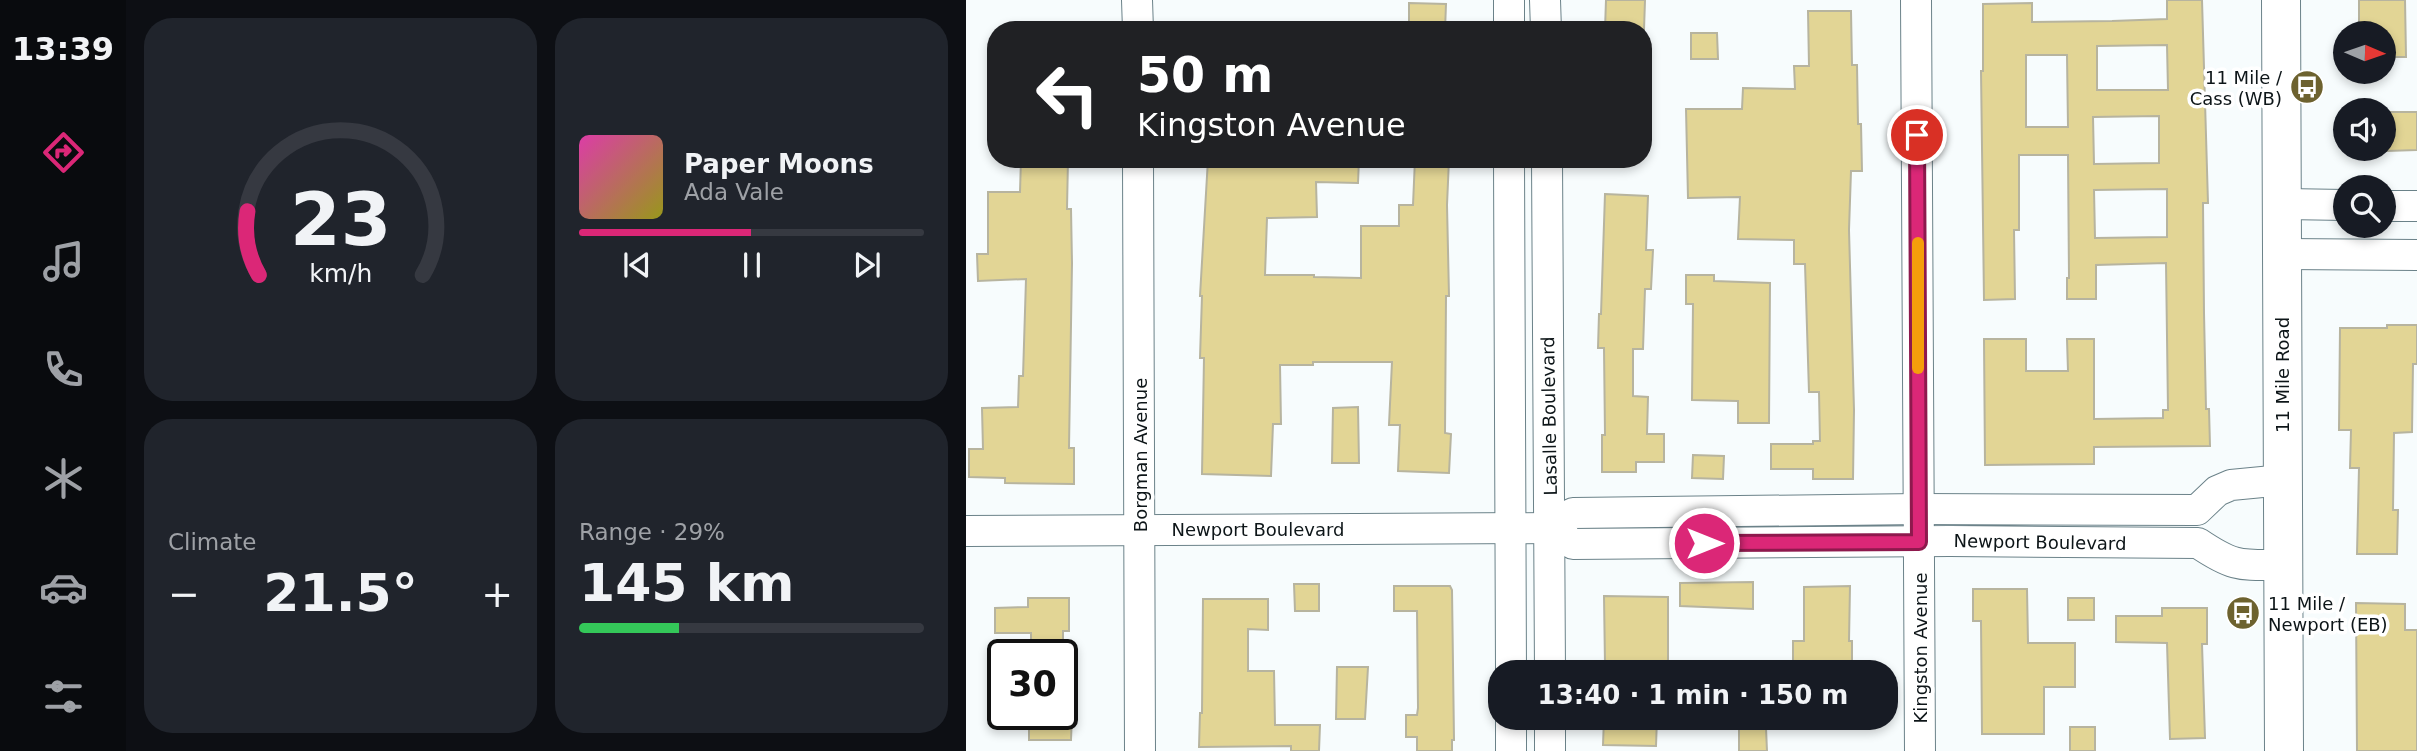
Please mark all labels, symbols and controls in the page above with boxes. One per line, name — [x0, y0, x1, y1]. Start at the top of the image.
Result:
north arrow — [2333, 21, 2396, 84]
map controls — [2333, 21, 2396, 238]
text: 13:39 — [12, 30, 114, 68]
text: 50 m — [1137, 47, 1273, 104]
icon: left — [1022, 49, 1113, 140]
place label: 11 Mile / Cass (WB) — [2190, 67, 2283, 109]
bus stop icon: 11 Mile / Cass (WB) — [2288, 68, 2326, 106]
button: sound — [2333, 98, 2396, 161]
pin — [1887, 105, 1947, 165]
text: Kingston Avenue — [1137, 106, 1406, 144]
icon: arrive — [1898, 116, 1936, 154]
icon: directions — [39, 128, 88, 177]
text: Paper Moons — [684, 149, 874, 179]
button: search — [2333, 175, 2396, 238]
text: 23 — [290, 178, 391, 263]
text: Ada Vale — [684, 179, 784, 205]
icon: music — [39, 237, 88, 286]
icon: previous — [618, 246, 656, 284]
icon: pause — [733, 246, 771, 284]
icon: next — [848, 246, 886, 284]
text: km/h — [309, 259, 372, 288]
street label: 11 Mile Road — [2272, 317, 2293, 433]
street label: Lasalle Boulevard — [1537, 336, 1561, 496]
icon: phone — [39, 345, 88, 394]
street label: Borgman Avenue — [1130, 378, 1151, 532]
icon: climate — [39, 454, 88, 503]
position arrow — [1667, 506, 1741, 580]
text: Range · 29% — [579, 519, 725, 545]
street label: Newport Boulevard — [1172, 519, 1344, 540]
text: Climate — [168, 529, 257, 555]
street label: Newport Boulevard — [1953, 530, 2127, 554]
text: 145 km — [579, 553, 794, 613]
icon: car — [39, 563, 88, 612]
text: 21.5° — [263, 563, 418, 623]
text: − — [168, 572, 200, 616]
text: + — [481, 572, 513, 616]
street label: Kingston Avenue — [1910, 572, 1931, 724]
place label: 11 Mile / Newport (EB) — [2268, 593, 2388, 635]
bus stop icon: 11 Mile / Newport (EB) — [2224, 594, 2262, 632]
speed limit sign: 30 — [987, 639, 1078, 730]
icon: filters — [39, 672, 88, 721]
text: 13:40 · 1 min · 150 m — [1538, 680, 1848, 710]

